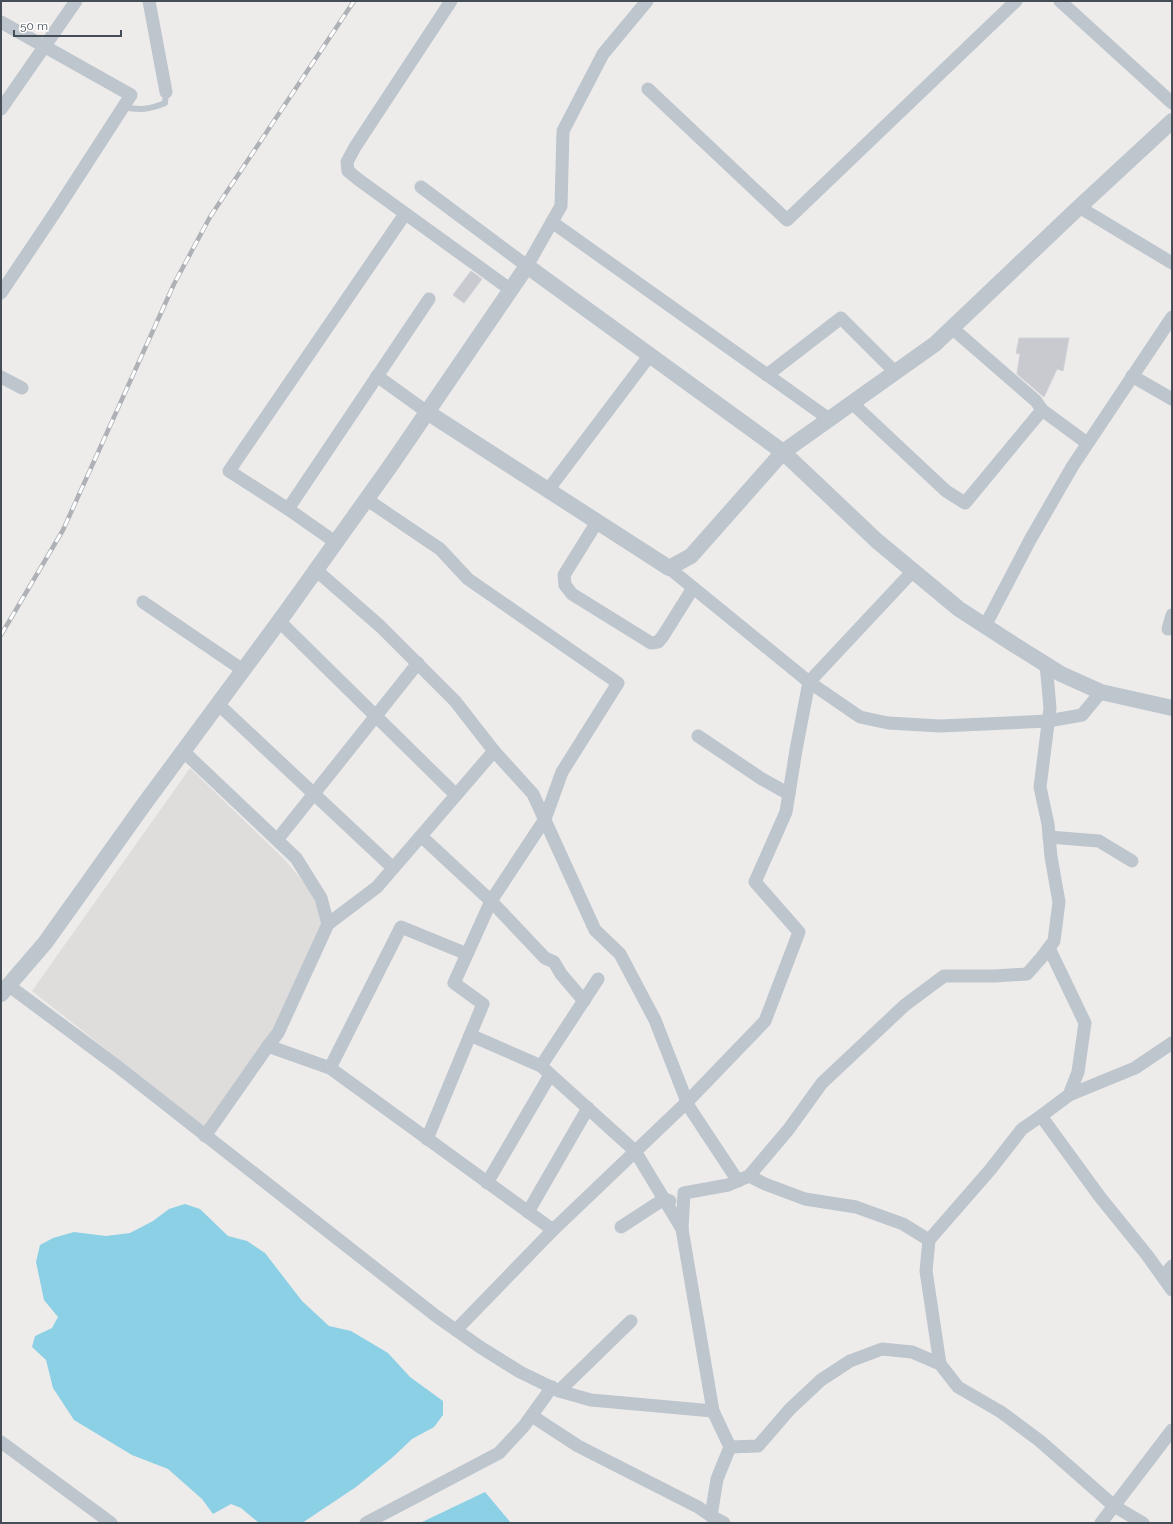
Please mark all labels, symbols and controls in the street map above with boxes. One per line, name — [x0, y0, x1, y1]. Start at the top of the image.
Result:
scale bar — [14, 12, 121, 38]
text: 50 m — [20, 19, 48, 33]

